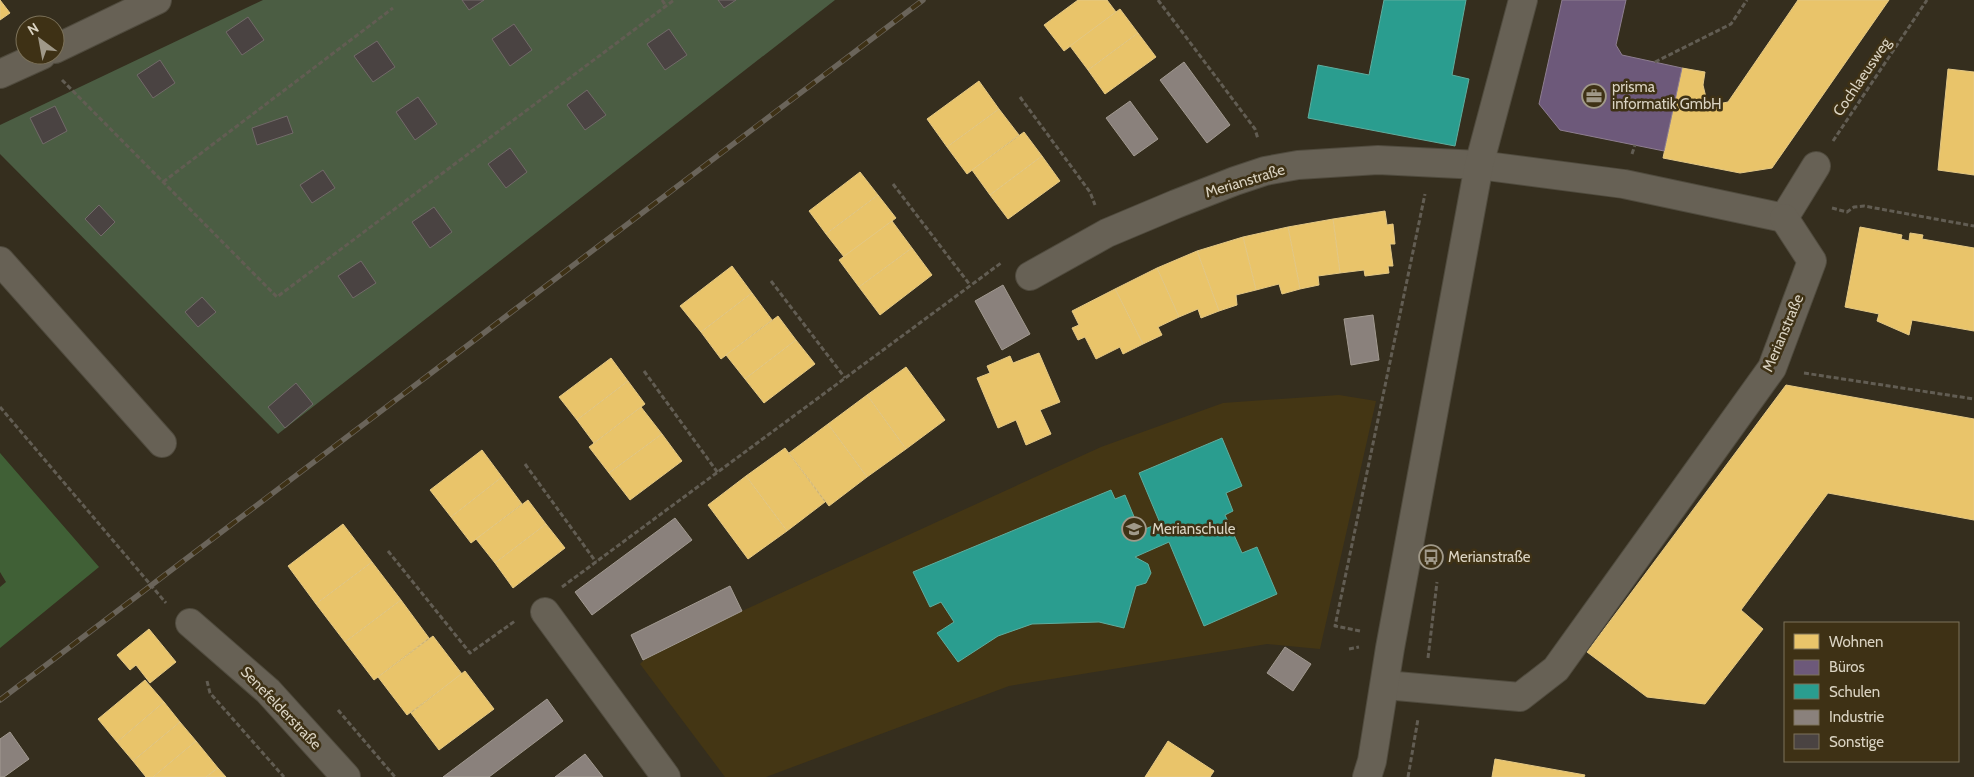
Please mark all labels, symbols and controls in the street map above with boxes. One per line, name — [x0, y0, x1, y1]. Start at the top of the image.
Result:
north arrow — [15, 15, 65, 65]
text: N — [24, 19, 42, 39]
street label: Cochlaeusweg — [1829, 34, 1895, 120]
place label: prisma informatik GmbH — [1612, 78, 1722, 113]
office icon: prisma informatik GmbH — [1581, 83, 1607, 109]
street label: Merianstraße — [1203, 160, 1287, 202]
street label: Merianstraße — [1759, 291, 1808, 375]
school or university icon: Merianschule — [1121, 516, 1147, 542]
place label: Merianschule — [1152, 520, 1236, 538]
bus stop icon: Merianstraße — [1418, 544, 1444, 570]
place label: Merianstraße — [1448, 548, 1531, 566]
legend — [1784, 622, 1959, 762]
text: Wohnen — [1829, 633, 1883, 651]
text: Büros — [1829, 658, 1865, 676]
street label: Senefelderstraße — [237, 663, 325, 754]
text: Schulen — [1829, 683, 1880, 701]
text: Industrie — [1829, 708, 1884, 726]
text: Sonstige — [1829, 733, 1884, 751]

